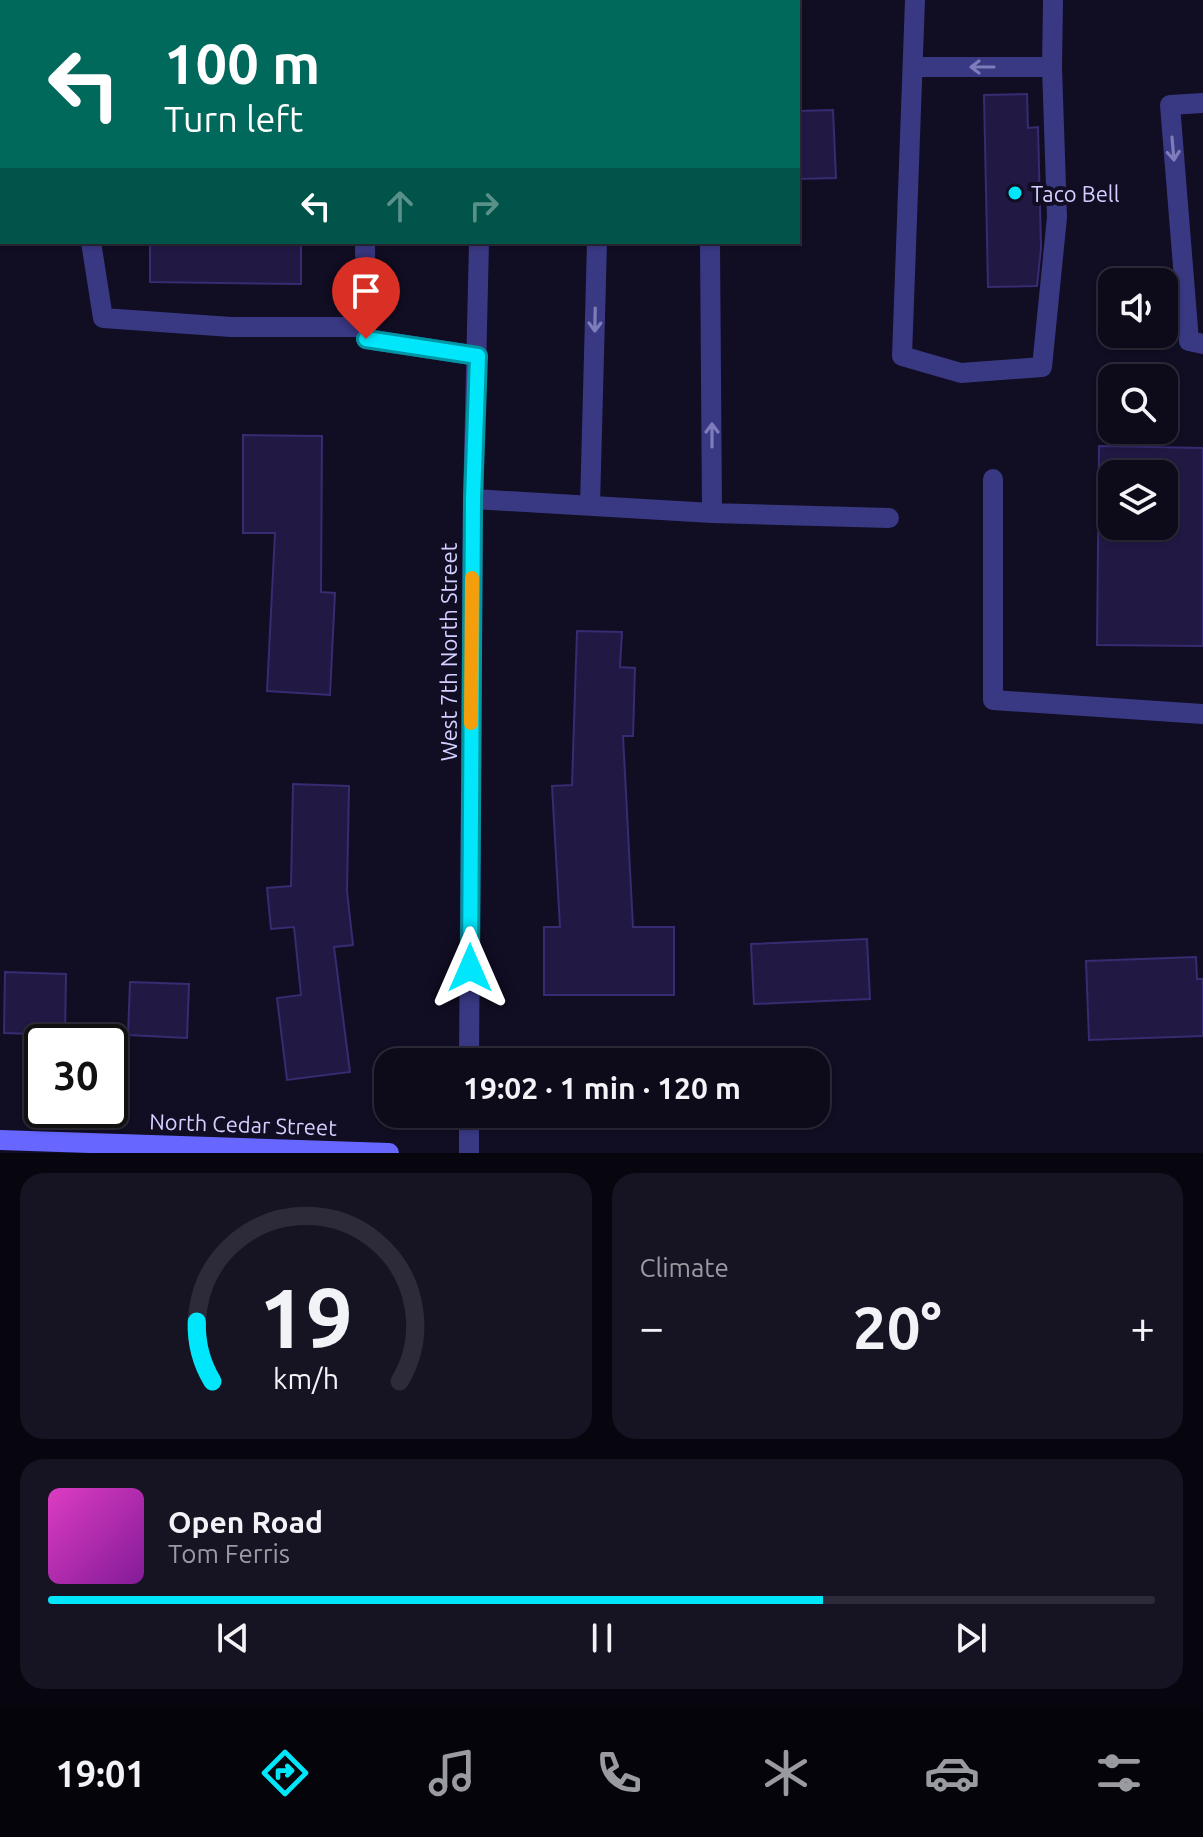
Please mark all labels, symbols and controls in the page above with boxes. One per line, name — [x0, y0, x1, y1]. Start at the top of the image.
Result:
icon: left — [32, 32, 136, 136]
text: 100 m — [164, 32, 320, 95]
one-way arrow — [969, 59, 996, 75]
text: Turn left — [164, 98, 303, 139]
one-way arrow — [1166, 135, 1181, 162]
place label: Taco Bell — [1031, 181, 1120, 206]
icon: left — [294, 184, 338, 228]
icon: ahead — [378, 184, 422, 228]
icon: right — [462, 184, 506, 228]
marker: Taco Bell — [1006, 184, 1024, 202]
pin — [332, 257, 400, 339]
map controls — [1098, 268, 1178, 540]
button: sound — [1098, 268, 1178, 348]
icon: arrive — [344, 269, 388, 313]
one-way arrow — [587, 306, 602, 333]
button: search — [1098, 364, 1178, 444]
one-way arrow — [704, 422, 720, 449]
button: layers — [1098, 460, 1178, 540]
street label: West 7th North Street — [436, 542, 461, 761]
position arrow — [428, 926, 512, 1010]
speed limit sign: 30 — [24, 1024, 128, 1128]
text: 19:02 · 1 min · 120 m — [463, 1071, 741, 1105]
street label: North Cedar Street — [149, 1108, 338, 1140]
text: Climate — [640, 1253, 729, 1282]
text: 19 — [259, 1270, 353, 1364]
text: 20° — [853, 1293, 942, 1360]
text: − — [640, 1302, 664, 1351]
text: + — [1130, 1302, 1155, 1351]
text: km/h — [273, 1362, 339, 1394]
text: Open Road — [168, 1505, 323, 1539]
text: Tom Ferris — [168, 1539, 290, 1568]
icon: previous — [211, 1616, 255, 1660]
icon: pause — [580, 1616, 624, 1660]
icon: next — [949, 1616, 993, 1660]
icon: directions — [257, 1745, 313, 1801]
icon: music — [424, 1745, 480, 1801]
icon: phone — [591, 1745, 647, 1801]
icon: climate — [758, 1745, 814, 1801]
icon: car — [924, 1745, 980, 1801]
icon: filters — [1091, 1745, 1147, 1801]
text: 19:01 — [55, 1753, 146, 1794]

